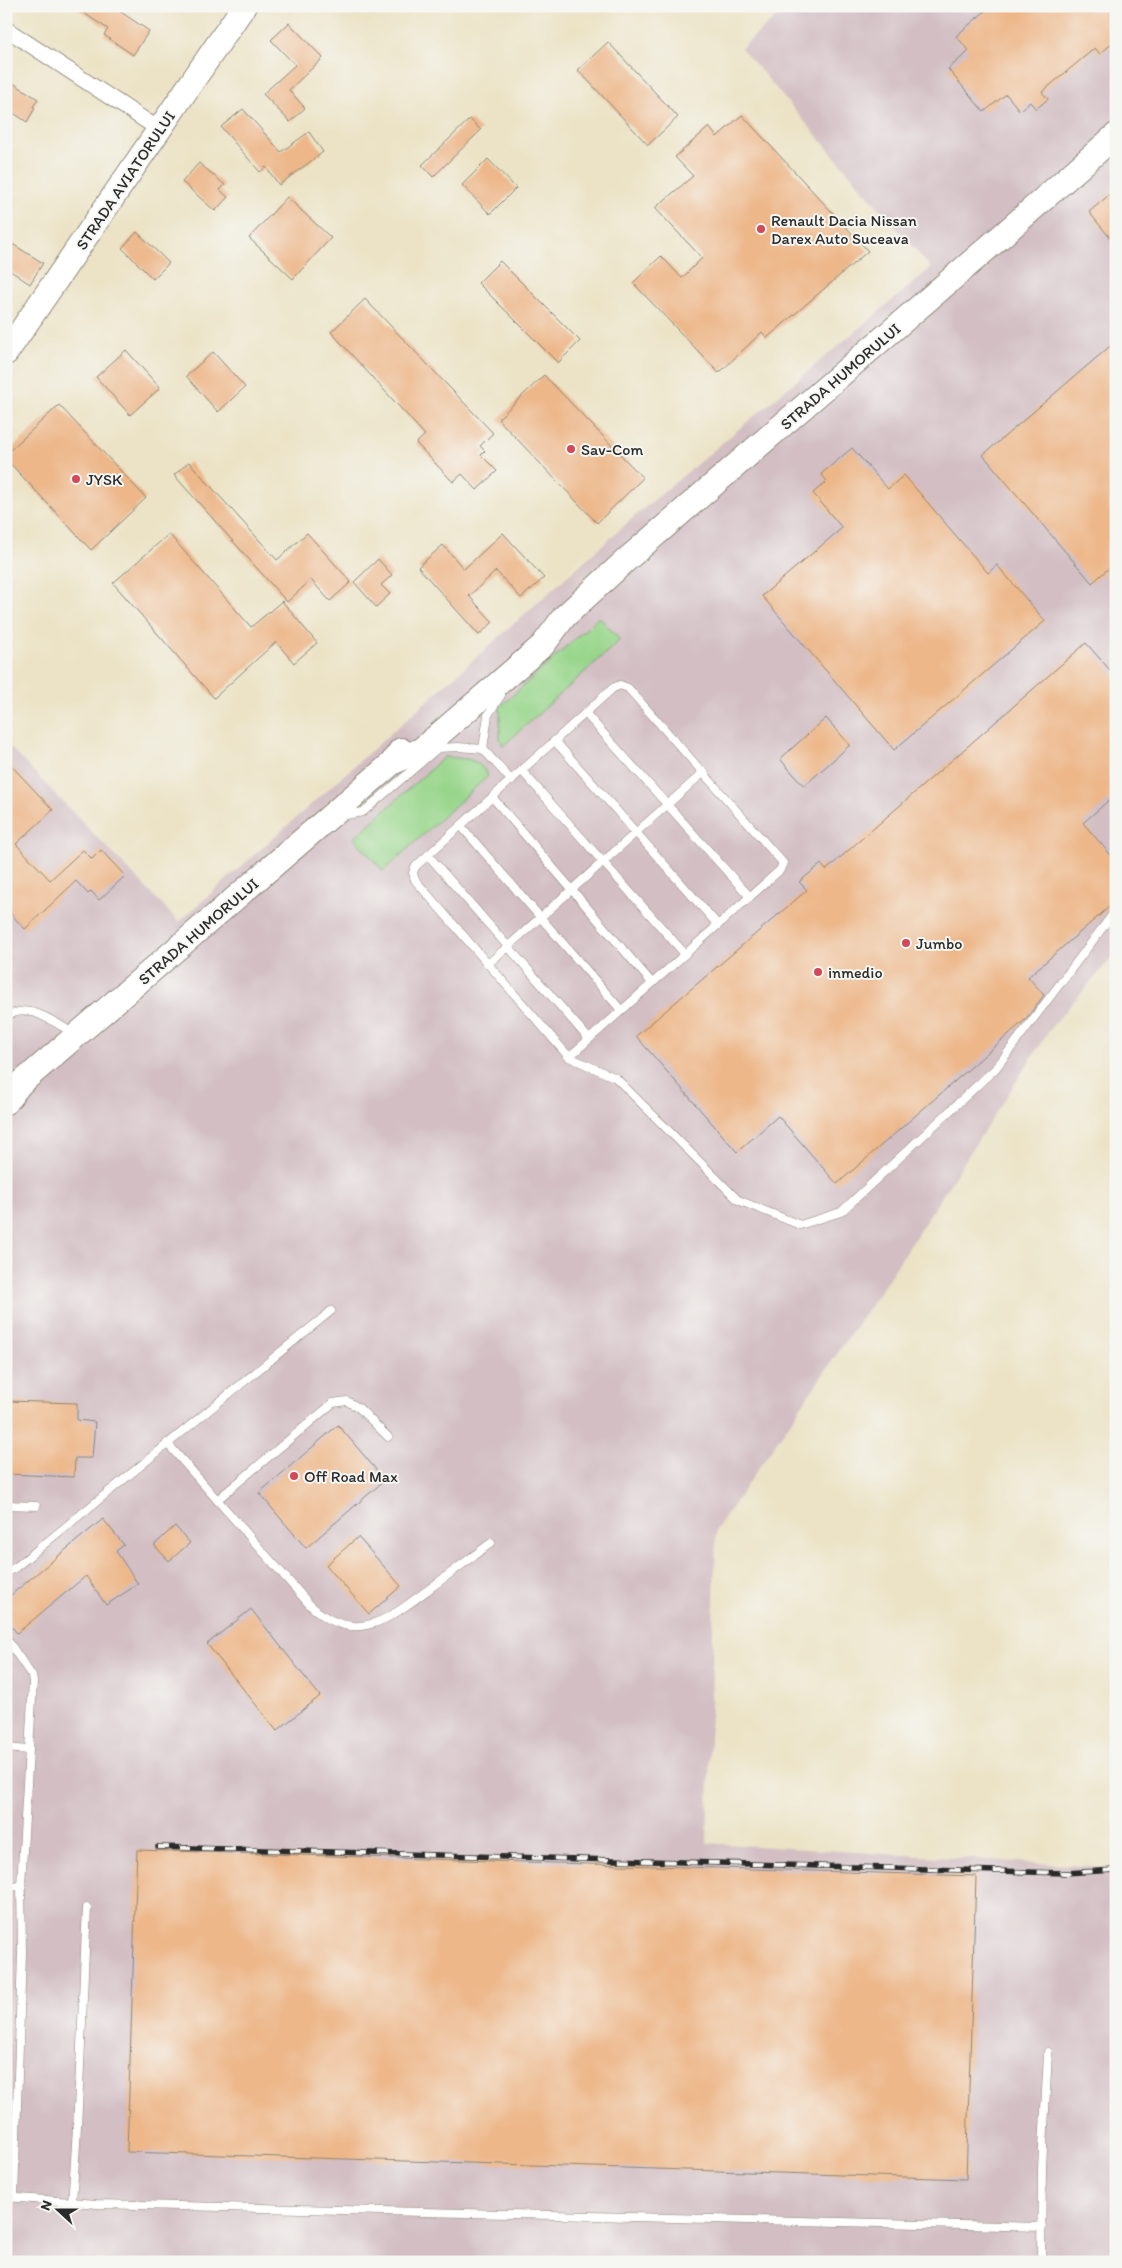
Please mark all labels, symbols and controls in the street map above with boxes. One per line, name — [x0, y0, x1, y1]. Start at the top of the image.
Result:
street label: STRADA AVIATORULUI — [72, 107, 179, 254]
place label: Renault Dacia Nissan Darex Auto Suceava — [771, 211, 917, 248]
marker: Renault Dacia Nissan Darex Auto Suceava — [755, 223, 767, 235]
street label: STRADA HUMORULUI — [776, 319, 904, 434]
place label: Sav-Com — [581, 440, 643, 459]
marker: Sav-Com — [565, 443, 577, 455]
place label: JYSK — [86, 470, 123, 489]
marker: JYSK — [70, 473, 82, 485]
street label: STRADA HUMORULUI — [134, 874, 262, 989]
place label: Jumbo — [916, 934, 962, 953]
marker: Jumbo — [900, 937, 912, 949]
place label: inmedio — [828, 963, 883, 982]
marker: inmedio — [812, 966, 824, 978]
place label: Off Road Max — [304, 1467, 398, 1486]
marker: Off Road Max — [288, 1470, 300, 1482]
north arrow — [32, 2186, 82, 2236]
text: N — [37, 2198, 56, 2213]

